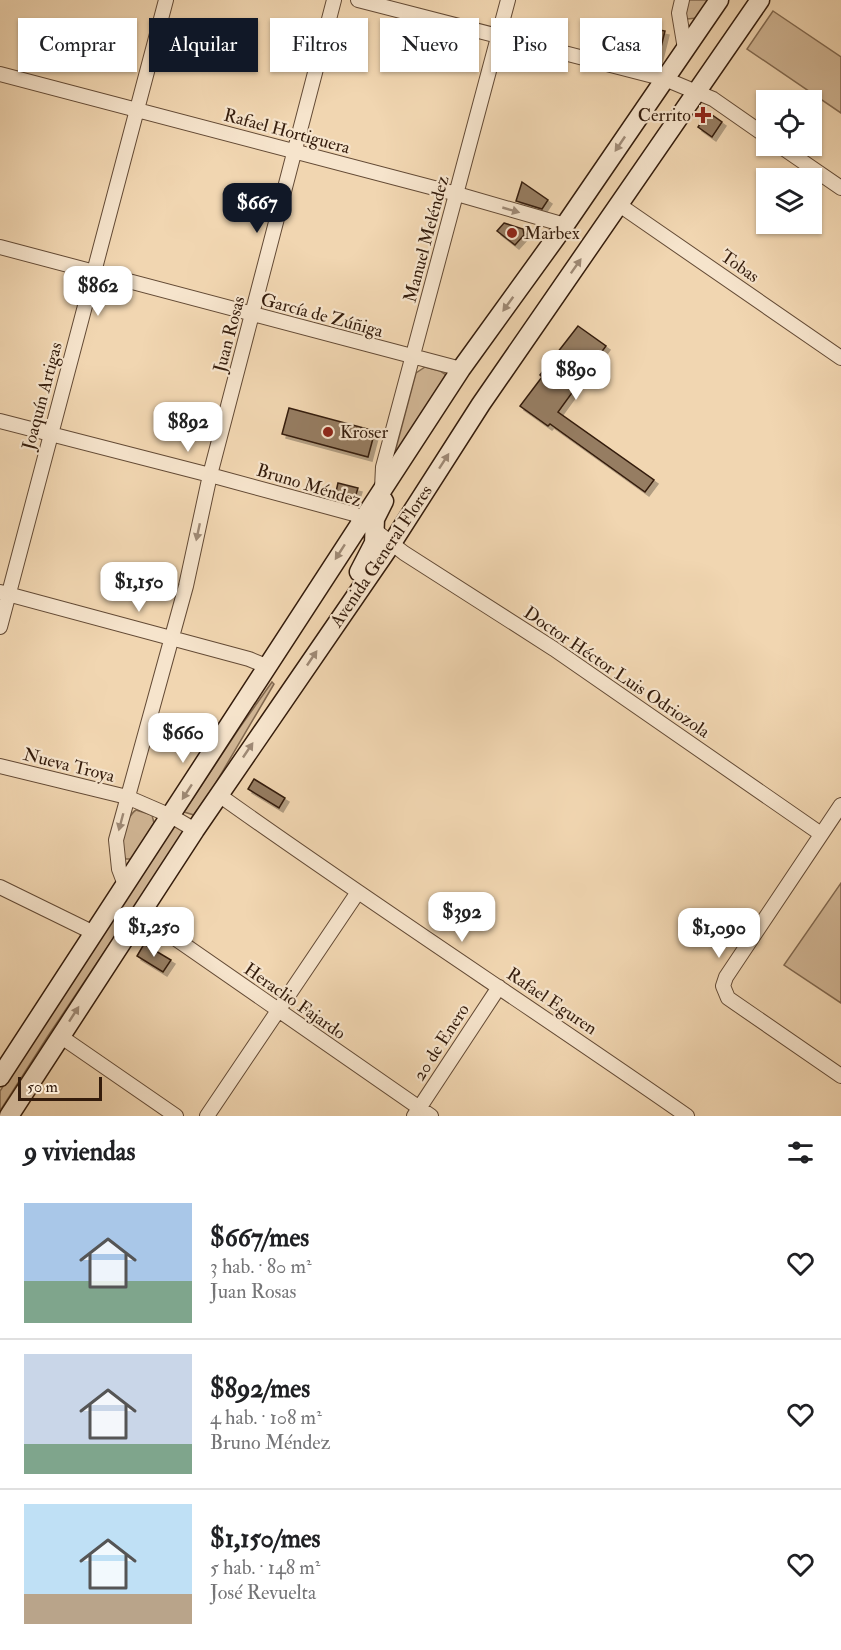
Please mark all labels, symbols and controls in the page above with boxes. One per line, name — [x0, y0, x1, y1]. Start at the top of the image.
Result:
chip: Comprar — [18, 18, 137, 72]
chip: Alquilar — [149, 18, 258, 72]
chip: Filtros — [270, 18, 368, 72]
chip: Nuevo — [380, 18, 479, 72]
chip: Piso — [491, 18, 568, 72]
chip: Casa — [580, 18, 662, 72]
map controls — [756, 90, 822, 234]
button: locate — [756, 90, 822, 156]
street label: Rafael Hortiguera — [221, 104, 353, 160]
place label: Cerrito — [638, 104, 691, 127]
marker: Cerrito — [696, 108, 710, 122]
one-way arrow — [615, 136, 626, 153]
button: layers — [756, 168, 822, 234]
street label: Manuel Meléndez — [399, 173, 455, 305]
pin: $667 — [221, 183, 293, 234]
text: $667 — [237, 190, 277, 215]
one-way arrow — [502, 205, 520, 215]
place label: Marbex — [524, 222, 580, 245]
marker: Marbex — [505, 226, 519, 240]
street label: Tobas — [716, 245, 764, 288]
one-way arrow — [570, 259, 582, 275]
pin: $862 — [62, 266, 134, 317]
text: $862 — [78, 273, 118, 298]
street label: García de Zúñiga — [258, 288, 386, 343]
street label: Juan Rosas — [208, 294, 251, 376]
one-way arrow — [502, 295, 514, 311]
street label: Joaquín Artigas — [17, 340, 68, 454]
pin: $890 — [540, 350, 612, 401]
text: $890 — [555, 357, 597, 382]
pin: $892 — [152, 402, 224, 453]
text: $892 — [167, 409, 209, 434]
place label: Kroser — [340, 421, 389, 444]
marker: Kroser — [321, 425, 335, 439]
one-way arrow — [438, 454, 450, 470]
street label: Bruno Méndez — [254, 459, 364, 512]
street label: Avenida General Flores — [325, 481, 438, 633]
one-way arrow — [192, 523, 202, 541]
one-way arrow — [335, 544, 346, 560]
pin: $1,150 — [90, 562, 188, 613]
text: $1,150 — [114, 569, 164, 594]
street label: Doctor Héctor Luis Odriozola — [519, 601, 715, 744]
one-way arrow — [306, 650, 317, 666]
pin: $660 — [147, 713, 219, 764]
text: $660 — [162, 720, 204, 745]
one-way arrow — [243, 742, 254, 759]
street label: Nueva Troya — [21, 743, 118, 788]
one-way arrow — [181, 783, 193, 799]
one-way arrow — [115, 813, 125, 831]
pin: $392 — [426, 892, 498, 943]
text: $392 — [442, 899, 482, 924]
pin: $1,250 — [105, 907, 203, 958]
pin: $1,090 — [670, 908, 768, 959]
text: $1,250 — [128, 914, 180, 939]
text: $1,090 — [692, 915, 746, 940]
street label: Heraclio Fajardo — [239, 958, 350, 1045]
street label: Rafael Eguren — [502, 963, 601, 1040]
street label: 20 de Enero — [408, 999, 475, 1085]
one-way arrow — [69, 1006, 80, 1022]
scale bar — [18, 1074, 102, 1102]
text: 50 m — [27, 1077, 58, 1097]
text: 9 viviendas — [24, 1136, 135, 1168]
icon: filters — [784, 1136, 817, 1169]
text: $667/mes — [210, 1222, 309, 1254]
icon: home — [72, 1227, 144, 1299]
icon: heart — [784, 1247, 817, 1280]
text: 3 hab. · 80 m² — [210, 1254, 312, 1279]
text: Juan Rosas — [210, 1279, 296, 1304]
text: $892/mes — [210, 1373, 310, 1405]
icon: home — [72, 1378, 144, 1450]
icon: heart — [784, 1398, 817, 1431]
text: 4 hab. · 108 m² — [210, 1405, 322, 1430]
text: Bruno Méndez — [210, 1430, 330, 1455]
text: $1,150/mes — [210, 1523, 321, 1555]
icon: home — [72, 1528, 144, 1600]
icon: heart — [784, 1548, 817, 1581]
text: 5 hab. · 148 m² — [210, 1555, 320, 1580]
text: José Revuelta — [210, 1580, 316, 1605]

